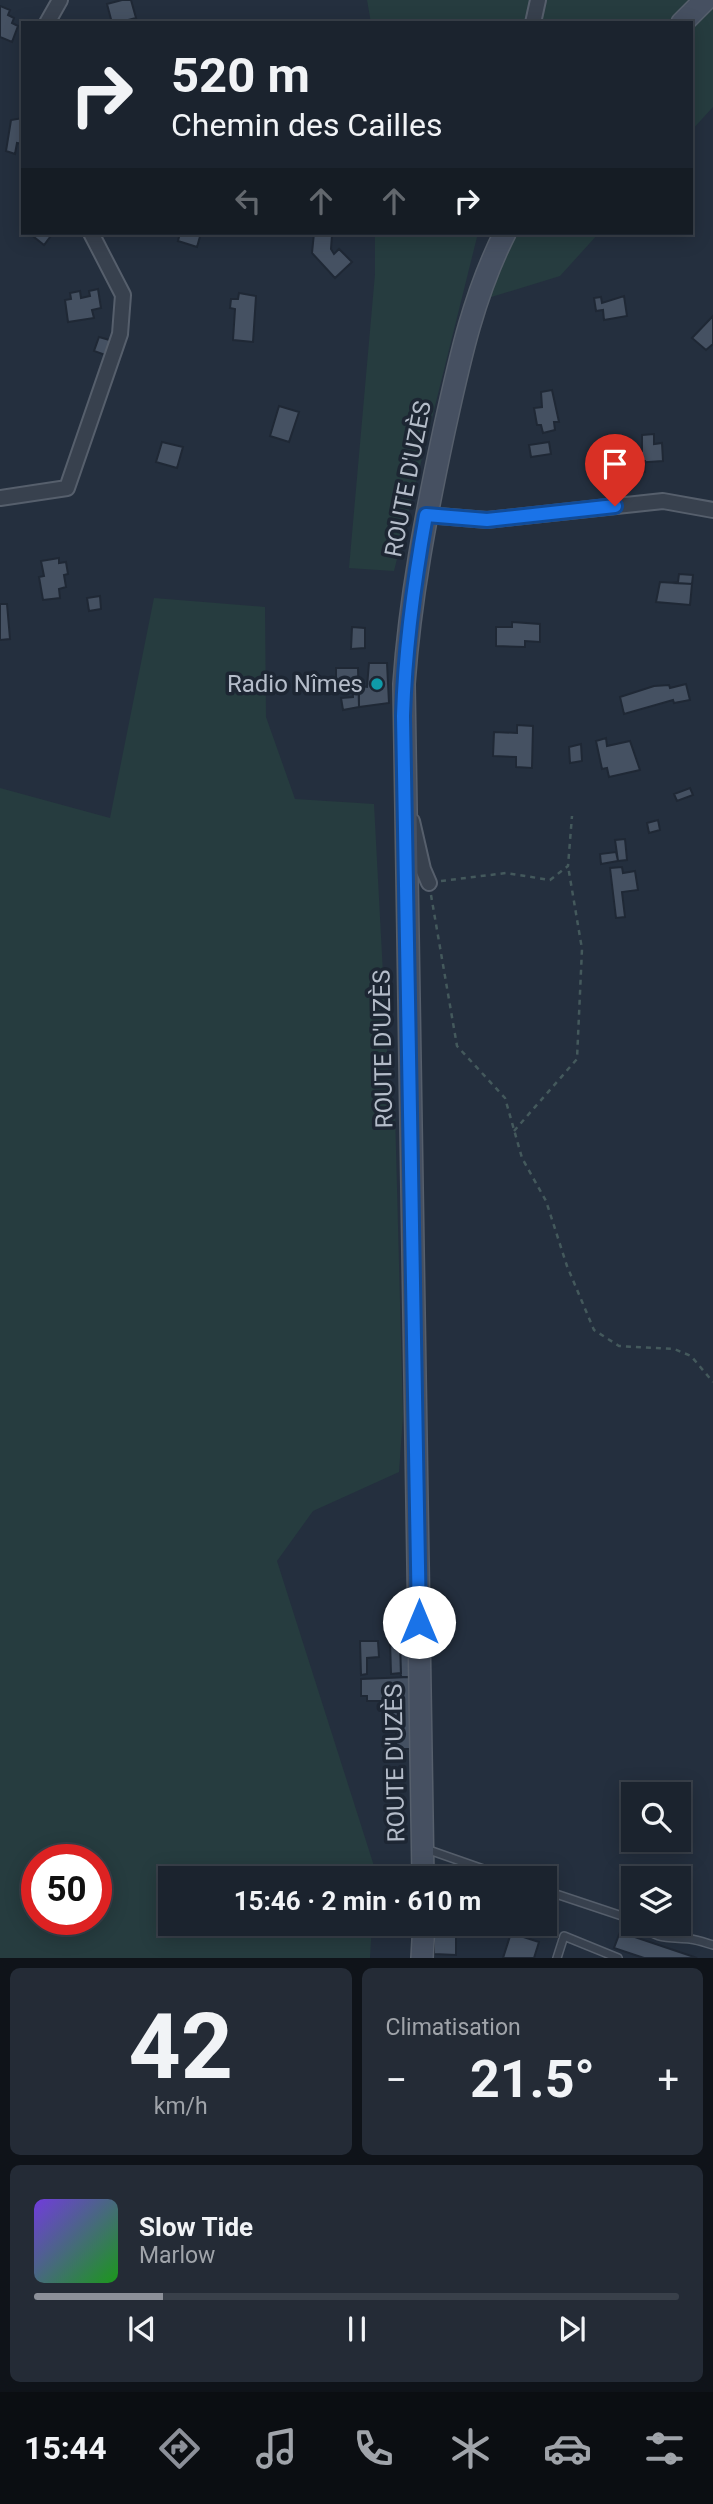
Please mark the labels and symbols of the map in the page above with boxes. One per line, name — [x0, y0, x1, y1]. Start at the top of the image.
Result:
street label: ROUTE D'UZÈS — [379, 399, 437, 559]
pin — [585, 434, 645, 506]
place label: Radio Nîmes — [227, 670, 363, 698]
marker: Radio Nîmes — [369, 676, 385, 692]
street label: ROUTE D'UZÈS — [368, 969, 398, 1129]
position arrow — [382, 1585, 456, 1659]
street label: ROUTE D'UZÈS — [380, 1683, 410, 1843]
speed limit sign: 50 — [21, 1844, 112, 1935]

